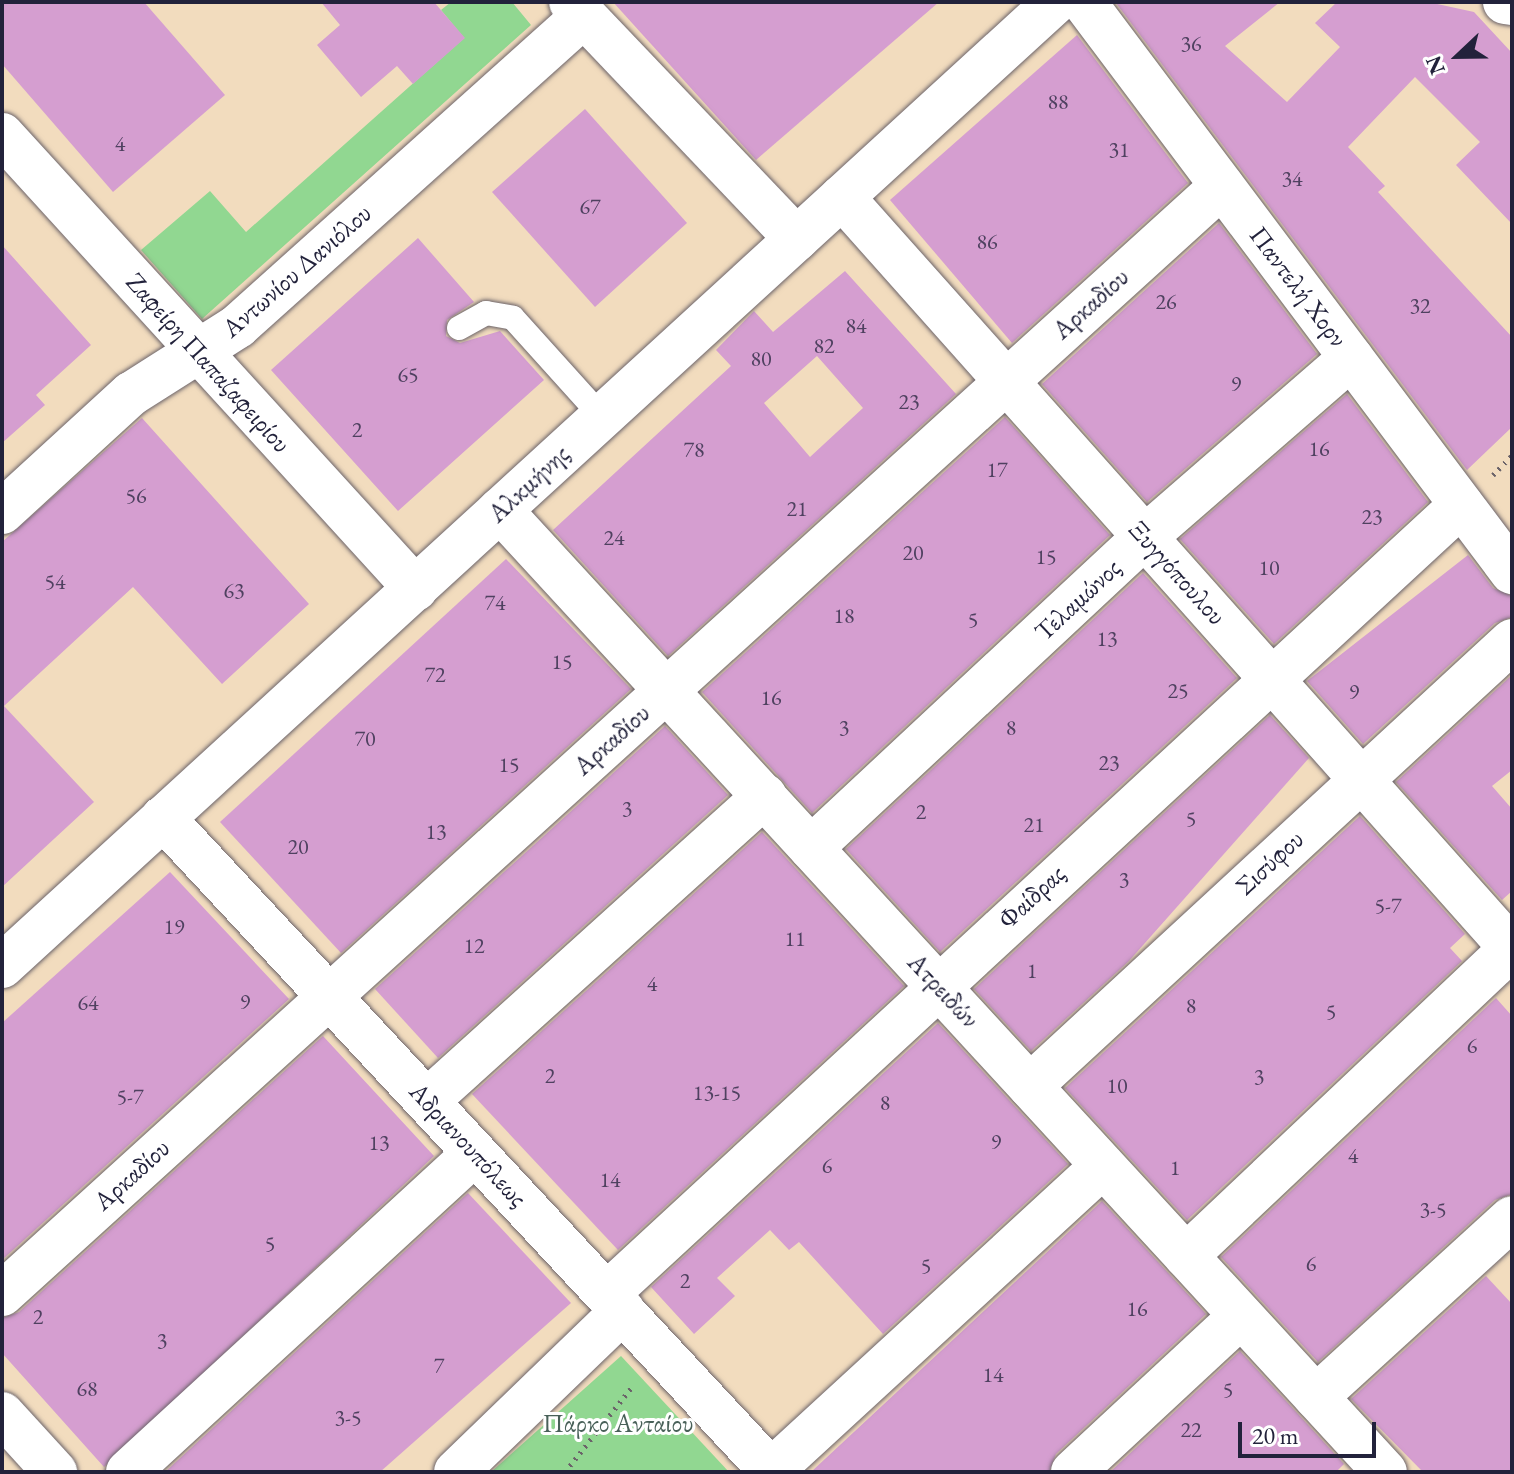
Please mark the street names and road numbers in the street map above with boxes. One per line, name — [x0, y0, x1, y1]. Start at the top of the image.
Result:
street label: Αντωνίου Δανιόλου — [216, 198, 378, 344]
street label: Παντελή Χορν — [1243, 221, 1353, 353]
street label: Αρκαδίου — [1046, 262, 1136, 346]
street label: Ζαφείρη Παπαζαφειρίου — [119, 267, 297, 459]
street label: Αλκμήνης — [482, 439, 576, 529]
street label: Ξυγγόπουλου — [1122, 514, 1232, 632]
street label: Τελαμώνος — [1029, 552, 1127, 648]
street label: Αρκαδίου — [567, 698, 657, 782]
street label: Σισύφου — [1230, 824, 1310, 902]
street label: Φαίδρας — [992, 858, 1072, 936]
street label: Ατρειδών — [901, 947, 985, 1035]
street label: Αδριανουπόλεως — [403, 1076, 533, 1214]
street label: Αρκαδίου — [87, 1133, 177, 1217]

